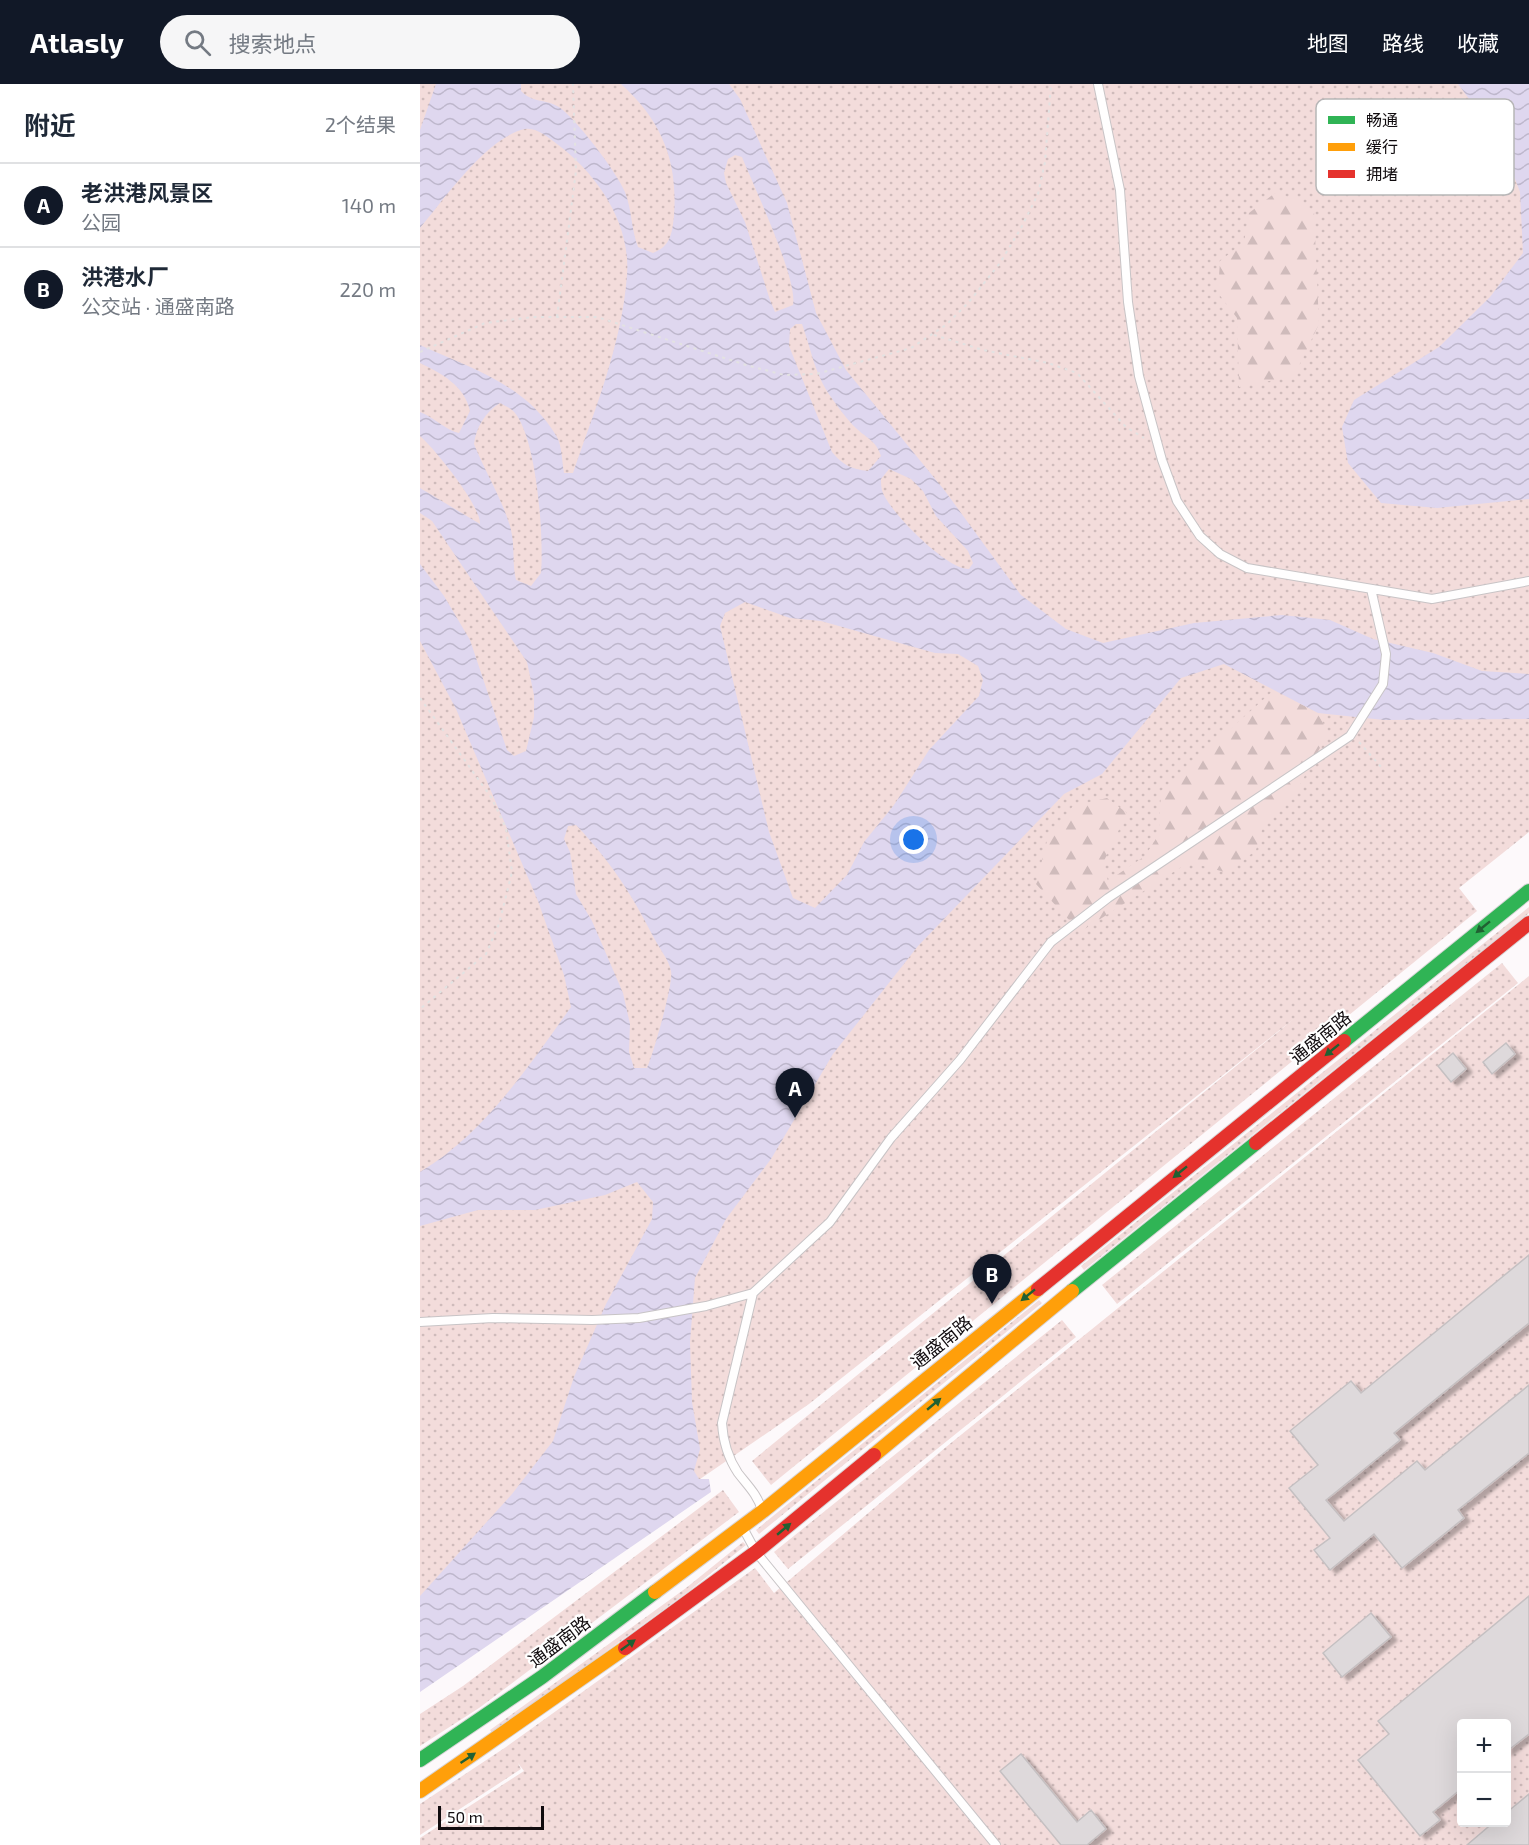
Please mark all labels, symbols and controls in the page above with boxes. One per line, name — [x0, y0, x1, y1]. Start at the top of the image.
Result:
search box — [160, 15, 580, 69]
text: Atlasly — [30, 25, 124, 59]
icon: search — [181, 26, 214, 59]
text: 搜索地点 — [229, 30, 317, 56]
text: 地图 — [1307, 30, 1349, 55]
text: 路线 — [1382, 30, 1424, 55]
text: 收藏 — [1457, 30, 1499, 55]
legend — [1316, 99, 1514, 195]
text: 附近 — [24, 109, 76, 140]
text: 畅通 — [1366, 110, 1398, 129]
text: 2个结果 — [325, 112, 396, 136]
text: 缓行 — [1366, 137, 1398, 156]
text: 拥堵 — [1366, 164, 1398, 183]
text: 老洪港风景区 — [81, 179, 213, 205]
text: A — [37, 193, 50, 217]
text: 140 m — [342, 193, 396, 217]
text: 公园 — [81, 210, 121, 234]
text: 洪港水厂 — [81, 263, 169, 289]
text: B — [37, 277, 50, 301]
text: 220 m — [339, 277, 396, 301]
text: 公交站 · 通盛南路 — [81, 294, 235, 318]
your location — [899, 825, 928, 854]
one-way arrow — [1476, 921, 1491, 933]
street label: 通盛南路 — [1285, 1006, 1355, 1068]
one-way arrow — [1325, 1043, 1340, 1056]
pin: A — [776, 1068, 814, 1118]
one-way arrow — [1172, 1166, 1188, 1179]
pin: B — [972, 1254, 1012, 1304]
one-way arrow — [1021, 1288, 1036, 1301]
street label: 通盛南路 — [906, 1311, 976, 1373]
one-way arrow — [926, 1398, 942, 1411]
one-way arrow — [776, 1522, 792, 1535]
street label: 通盛南路 — [524, 1611, 594, 1671]
one-way arrow — [620, 1640, 635, 1652]
map controls — [1457, 1719, 1511, 1827]
button: + — [1457, 1719, 1511, 1773]
one-way arrow — [460, 1752, 476, 1764]
button: − — [1457, 1773, 1511, 1827]
scale bar — [438, 1803, 544, 1830]
text: 50 m — [447, 1807, 483, 1826]

